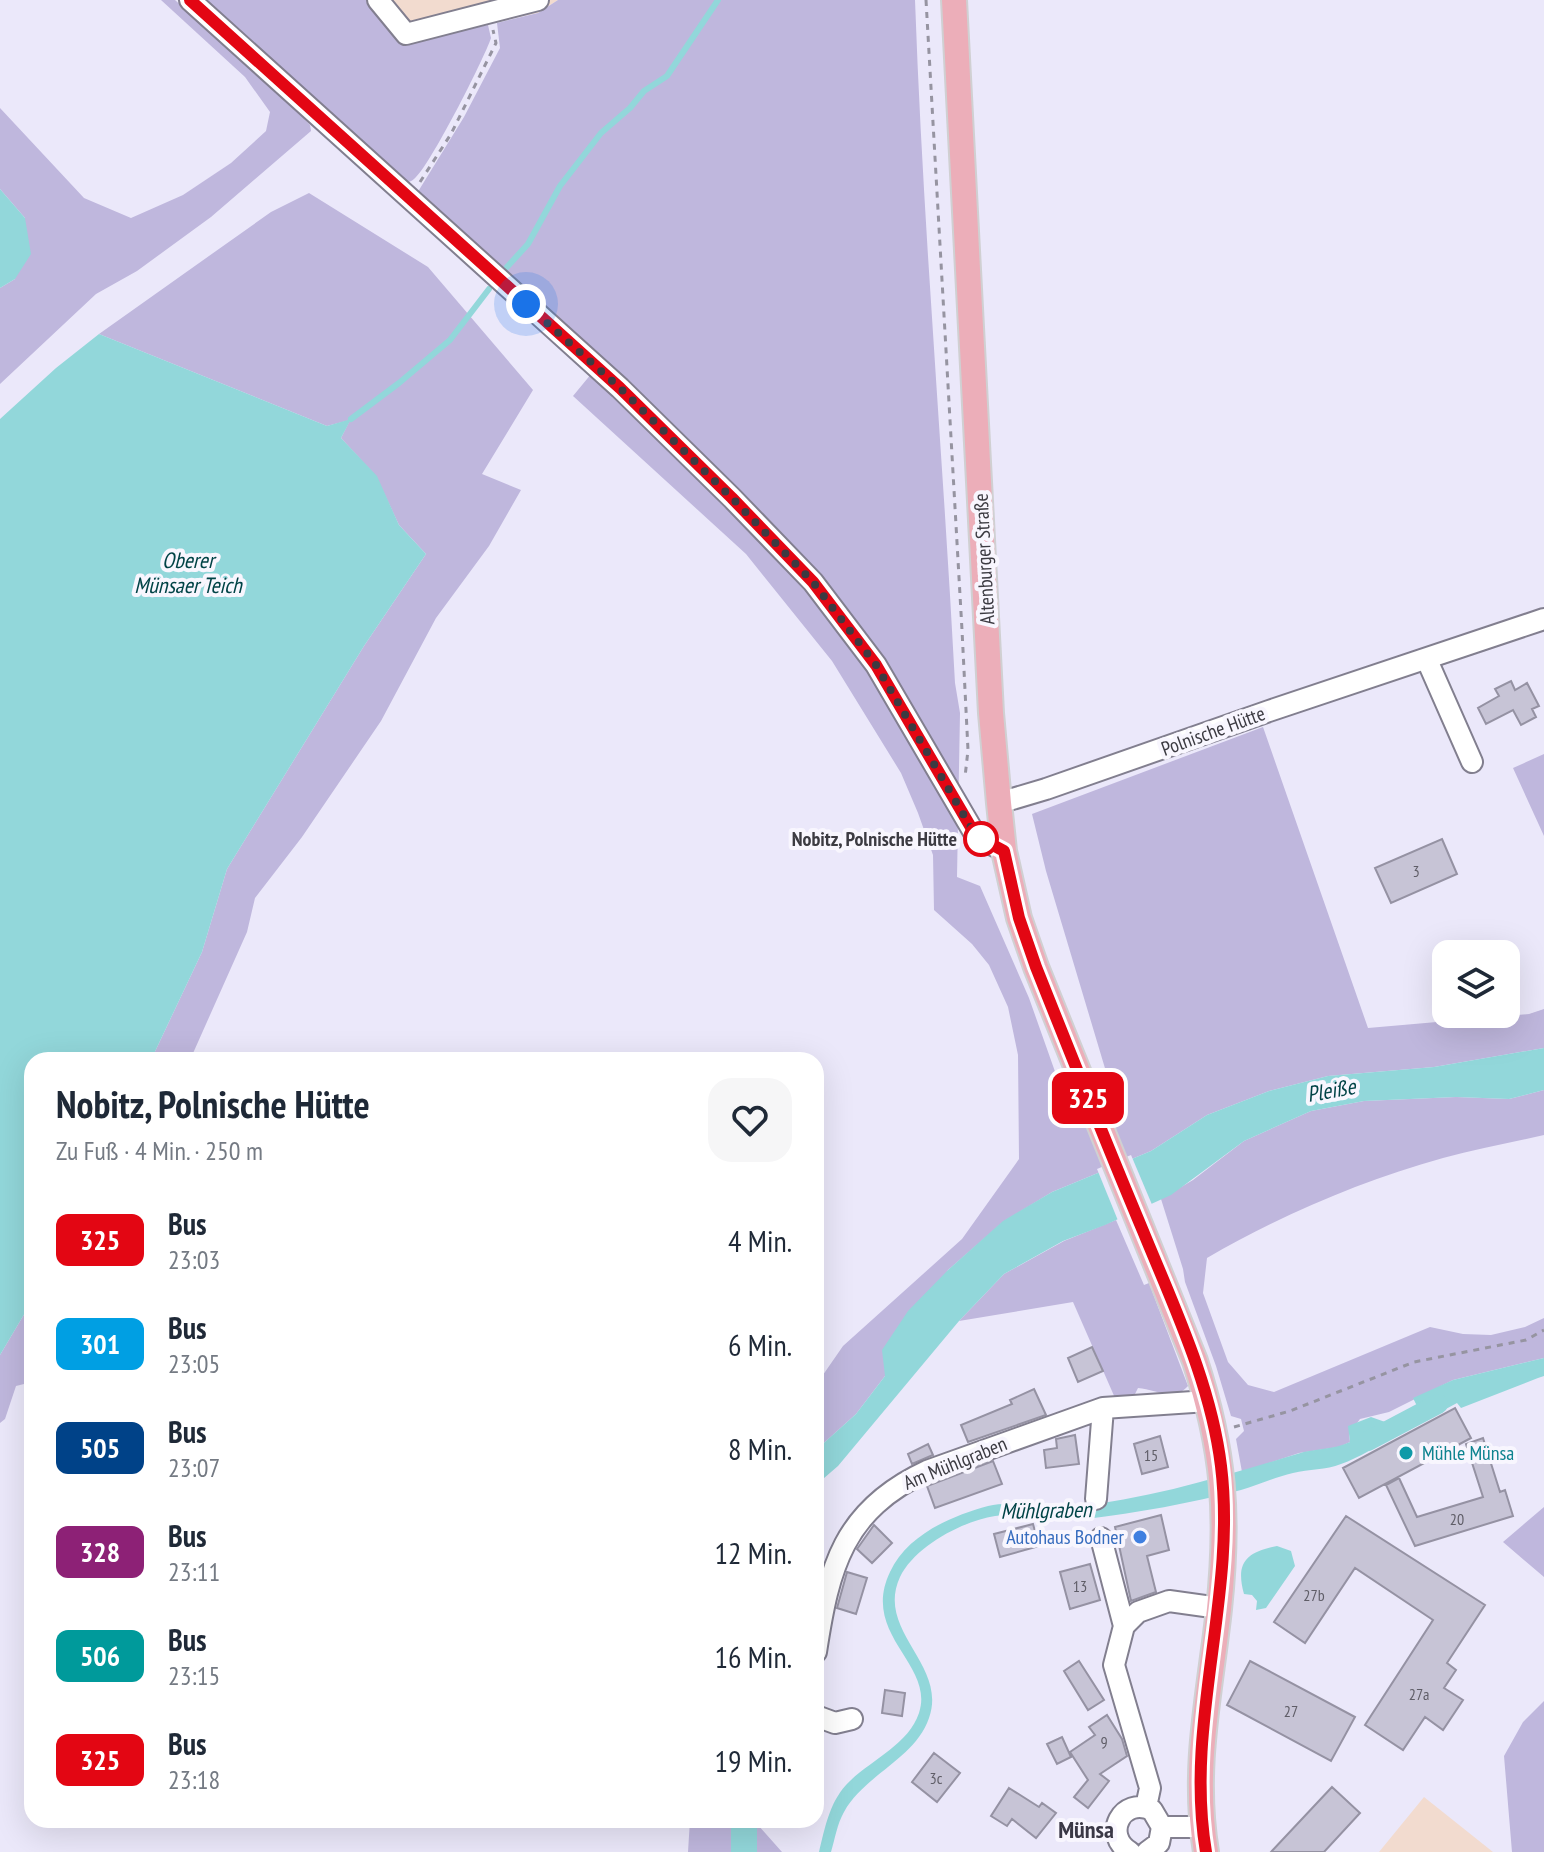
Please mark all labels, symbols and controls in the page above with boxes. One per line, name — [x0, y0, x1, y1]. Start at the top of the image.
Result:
your location — [506, 284, 546, 324]
street label: Altenburger Straße — [968, 493, 1000, 625]
water label: Oberer Münsaer Teich — [134, 546, 243, 599]
street label: Polnische Hütte — [1158, 700, 1268, 762]
marker: Nobitz, Polnische Hütte — [964, 822, 998, 856]
place label: Nobitz, Polnische Hütte — [792, 826, 957, 852]
house number: 3 — [1412, 861, 1420, 881]
map controls — [1432, 940, 1520, 1028]
button: layers — [1432, 940, 1520, 1028]
line badge: 325 — [1042, 1072, 1134, 1124]
water label: Pleiße — [1305, 1072, 1359, 1108]
button: heart — [708, 1078, 792, 1162]
text: Nobitz, Polnische Hütte — [56, 1079, 370, 1128]
text: 325 — [1068, 1079, 1108, 1116]
text: Zu Fuß · 4 Min. · 250 m — [56, 1134, 263, 1167]
text: Bus — [168, 1204, 207, 1243]
text: 325 — [80, 1221, 120, 1258]
text: 4 Min. — [728, 1221, 792, 1260]
text: 23:03 — [168, 1243, 220, 1276]
text: Bus — [168, 1308, 207, 1347]
text: 301 — [80, 1325, 120, 1362]
text: 6 Min. — [728, 1325, 792, 1364]
text: 23:05 — [168, 1347, 220, 1380]
text: Bus — [168, 1412, 207, 1451]
text: 505 — [80, 1429, 120, 1466]
text: 8 Min. — [728, 1429, 792, 1468]
street label: Am Mühlgraben — [899, 1430, 1011, 1496]
place label: Mühle Münsa — [1422, 1440, 1514, 1466]
marker: Mühle Münsa — [1397, 1444, 1415, 1462]
house number: 15 — [1144, 1445, 1158, 1465]
text: 23:07 — [168, 1451, 220, 1484]
water label: Mühlgraben — [1000, 1495, 1093, 1525]
house number: 20 — [1450, 1509, 1464, 1529]
text: Bus — [168, 1516, 207, 1555]
place label: Autohaus Bodner — [1006, 1524, 1125, 1550]
marker: Autohaus Bodner — [1131, 1528, 1149, 1546]
text: 328 — [80, 1533, 120, 1570]
text: 12 Min. — [715, 1533, 792, 1572]
text: 23:11 — [168, 1555, 220, 1588]
house number: 13 — [1073, 1576, 1087, 1596]
house number: 27b — [1303, 1585, 1325, 1605]
text: Bus — [168, 1620, 207, 1659]
text: 506 — [80, 1637, 120, 1674]
text: 16 Min. — [715, 1637, 792, 1676]
text: 23:15 — [168, 1659, 220, 1692]
house number: 27a — [1409, 1684, 1429, 1704]
house number: 27 — [1284, 1701, 1298, 1721]
text: Bus — [168, 1724, 207, 1763]
house number: 9 — [1100, 1732, 1108, 1752]
text: 325 — [80, 1741, 120, 1778]
text: 19 Min. — [715, 1741, 792, 1780]
text: 23:18 — [168, 1763, 220, 1796]
house number: 3c — [930, 1768, 943, 1788]
district label: Münsa — [1058, 1814, 1114, 1845]

